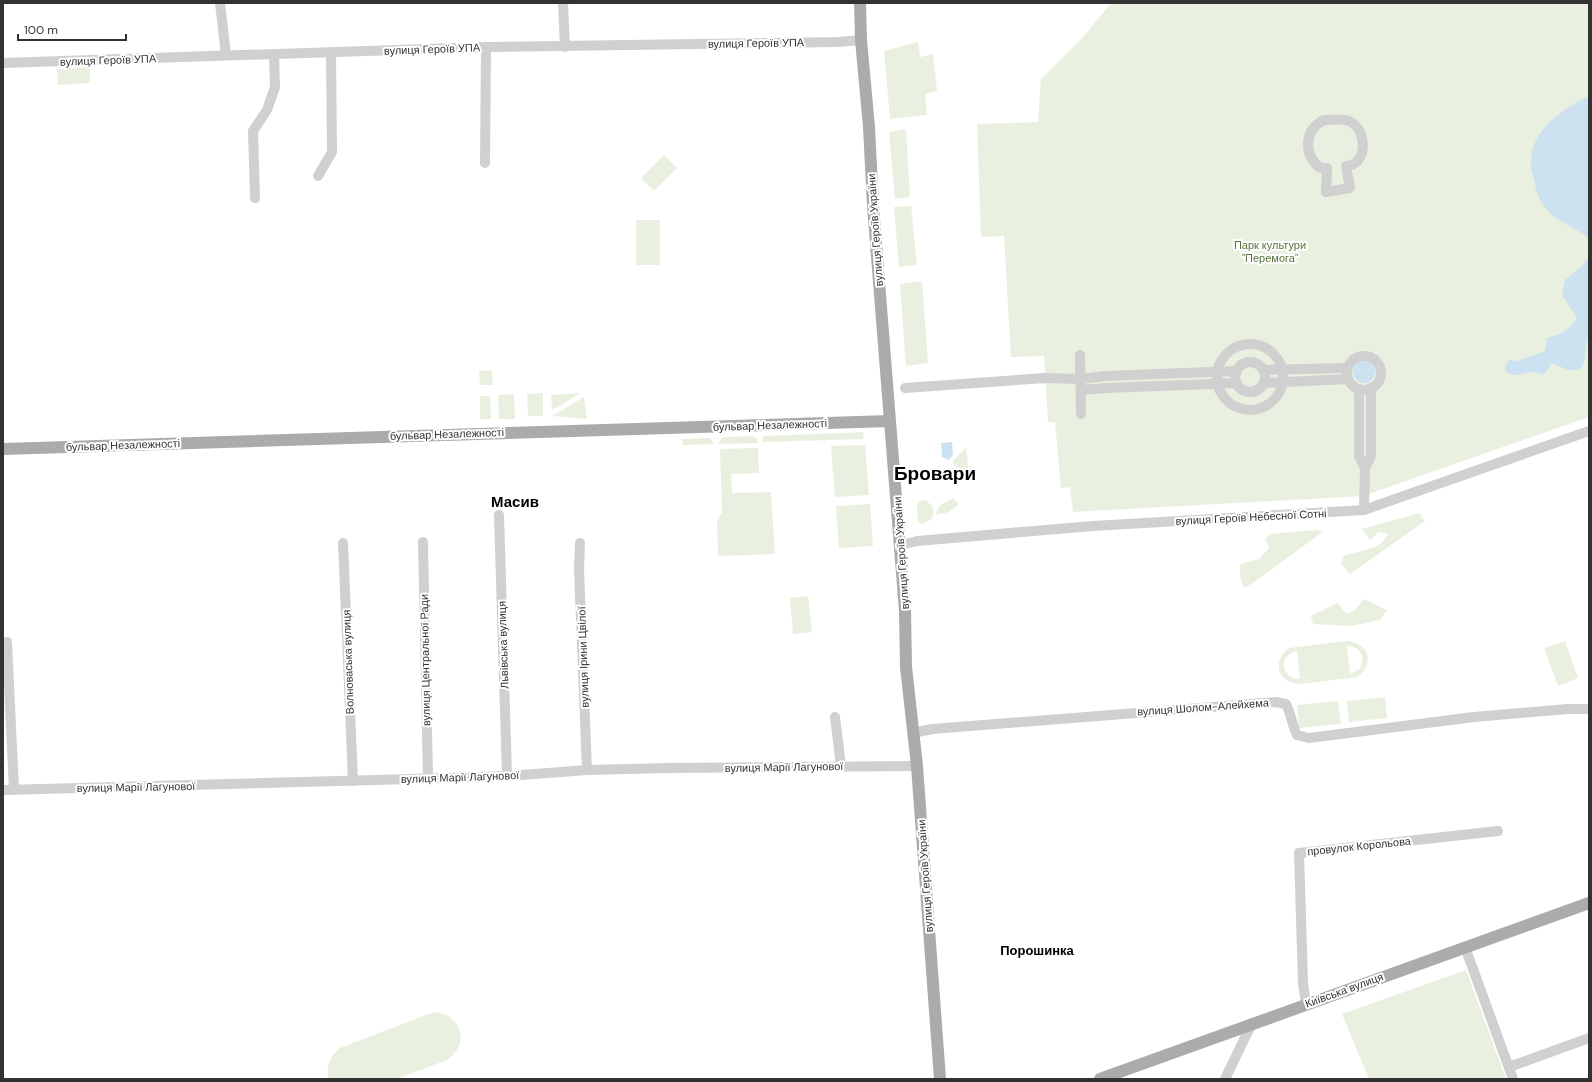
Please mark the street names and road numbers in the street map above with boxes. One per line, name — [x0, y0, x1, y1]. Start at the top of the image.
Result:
street label: вулиця Героїв УПА — [708, 35, 805, 51]
street label: вулиця Героїв УПА — [384, 40, 481, 58]
street label: вулиця Героїв УПА — [60, 51, 157, 69]
street label: вулиця Героїв України — [864, 173, 886, 287]
street label: бульвар Незалежності — [713, 416, 827, 434]
street label: бульвар Незалежності — [390, 425, 504, 443]
street label: бульвар Незалежності — [66, 436, 180, 454]
street label: вулиця Героїв України — [890, 496, 912, 610]
street label: вулиця Героїв Небесної Сотні — [1175, 506, 1327, 528]
street label: вулиця Центральної Ради — [417, 594, 433, 726]
street label: Львівська вулиця — [494, 601, 512, 689]
street label: вулиця Ірини Цвілої — [574, 606, 592, 708]
street label: Волноваська вулиця — [339, 609, 357, 715]
street label: вулиця Шолом-Алейхема — [1137, 695, 1270, 719]
street label: вулиця Марії Лагунової — [725, 759, 843, 775]
street label: вулиця Марії Лагунової — [401, 768, 519, 786]
street label: вулиця Марії Лагунової — [77, 779, 195, 795]
street label: вулиця Героїв України — [914, 819, 936, 933]
street label: провулок Корольова — [1307, 834, 1412, 858]
street label: Київська вулиця — [1303, 969, 1385, 1011]

